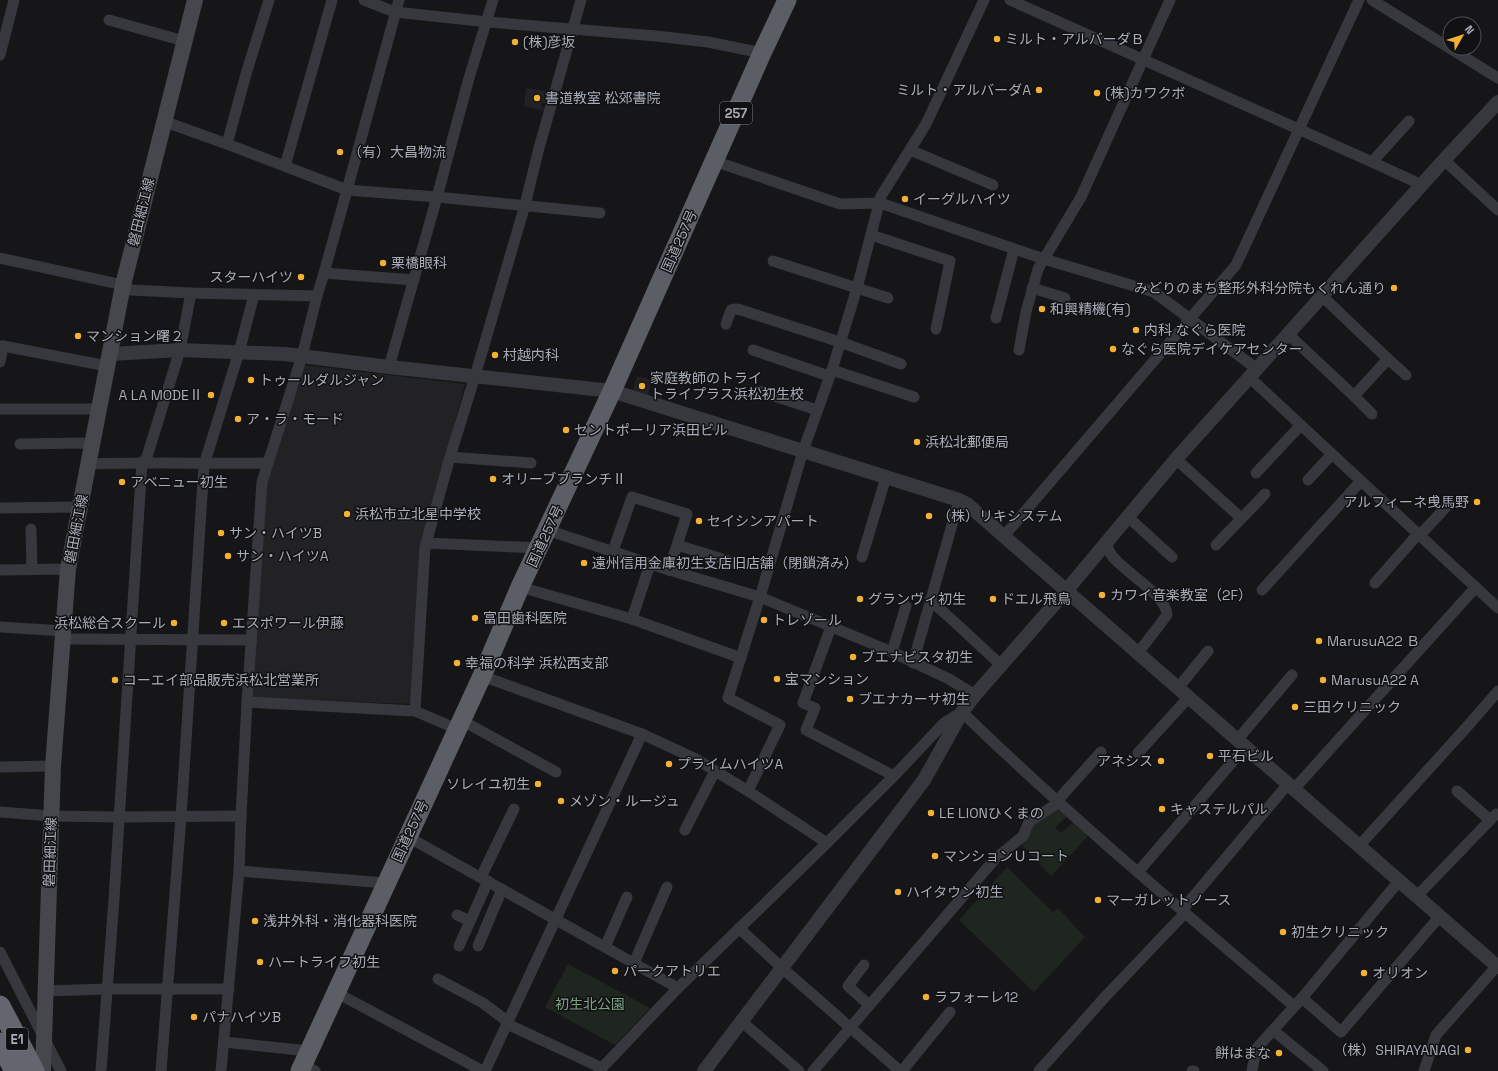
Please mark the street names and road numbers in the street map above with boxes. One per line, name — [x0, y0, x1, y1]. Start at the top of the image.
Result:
road number: 257 — [720, 102, 752, 124]
street label: 磐田細江線 — [124, 176, 158, 248]
street label: 国道257号 — [657, 207, 701, 275]
street label: 磐田細江線 — [60, 493, 92, 565]
street label: 国道257号 — [523, 502, 567, 570]
street label: 国道257号 — [388, 797, 432, 865]
street label: 磐田細江線 — [40, 817, 60, 887]
road number: E1 — [6, 1028, 28, 1050]

